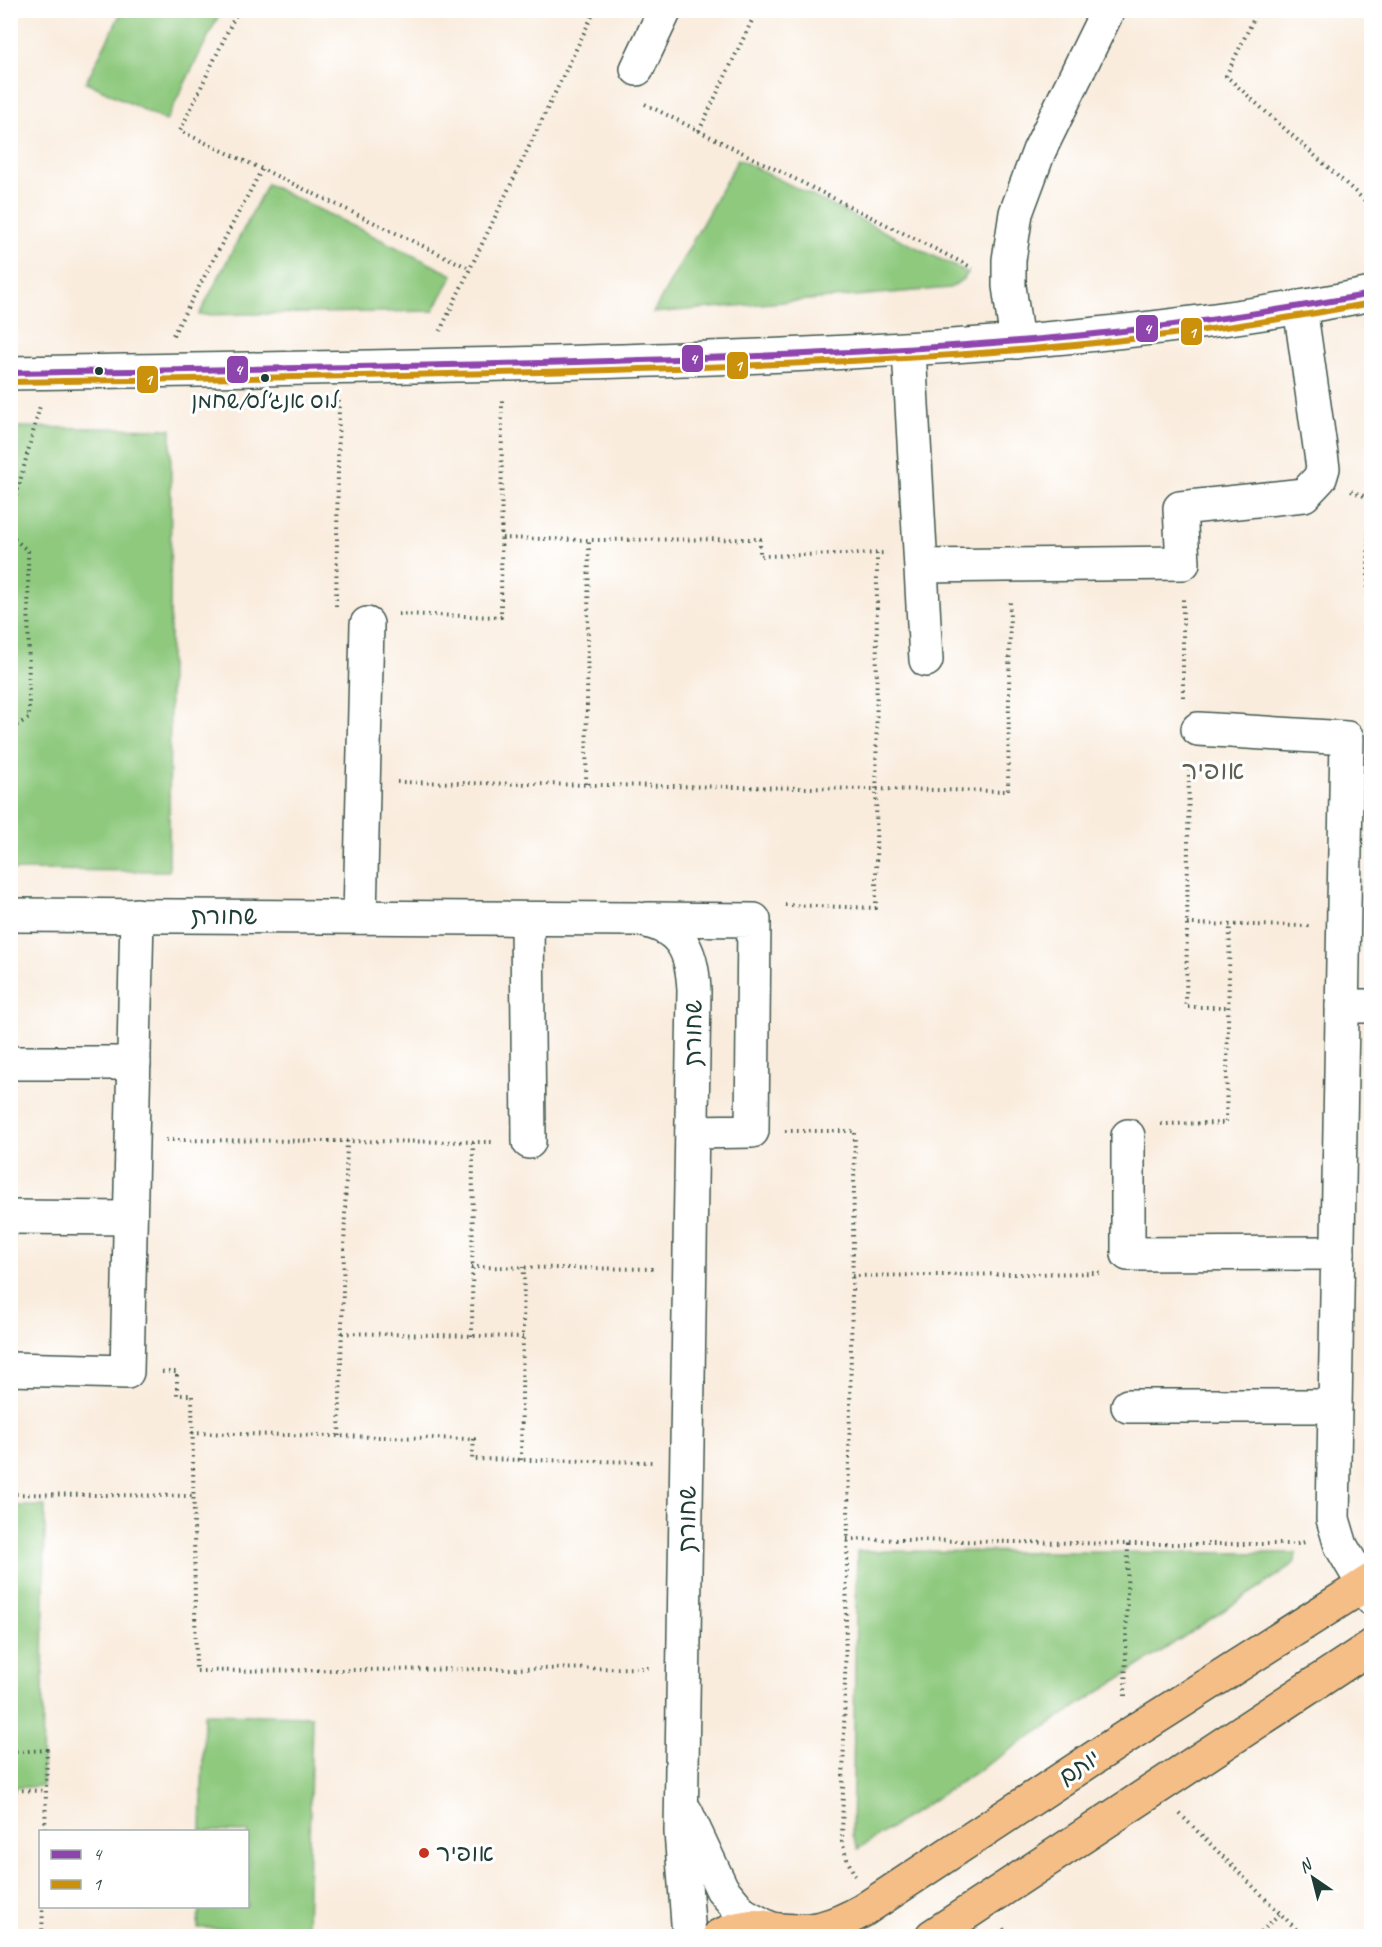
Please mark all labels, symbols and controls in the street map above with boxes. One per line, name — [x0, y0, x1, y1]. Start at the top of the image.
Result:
line badge: 4 — [1135, 314, 1159, 343]
line badge: 1 — [1180, 317, 1203, 346]
text: 4 — [1143, 319, 1152, 339]
text: 1 — [1188, 323, 1197, 343]
line badge: 4 — [681, 344, 704, 373]
text: 4 — [689, 349, 698, 369]
line badge: 1 — [726, 351, 749, 380]
line badge: 4 — [226, 355, 249, 384]
text: 1 — [734, 356, 743, 376]
text: 4 — [234, 360, 243, 380]
unlabelled marker — [93, 365, 105, 377]
line badge: 1 — [136, 365, 159, 394]
text: 1 — [144, 370, 153, 390]
marker: לוס אנג׳לס/שחמן — [259, 372, 271, 384]
place label: לוס אנג׳לס/שחמן — [191, 387, 340, 415]
district label: אופיר — [1182, 754, 1244, 787]
street label: שחורת — [191, 901, 257, 931]
street label: שחורת — [677, 999, 709, 1067]
street label: שחורת — [671, 1485, 703, 1553]
street label: יותם — [1052, 1742, 1106, 1792]
legend — [39, 1830, 249, 1908]
place label: אופיר — [436, 1838, 494, 1868]
text: 4 — [93, 1843, 103, 1865]
marker: אופיר — [417, 1846, 431, 1860]
north arrow — [1283, 1848, 1343, 1908]
text: N — [1295, 1854, 1317, 1878]
text: 1 — [93, 1873, 102, 1895]

